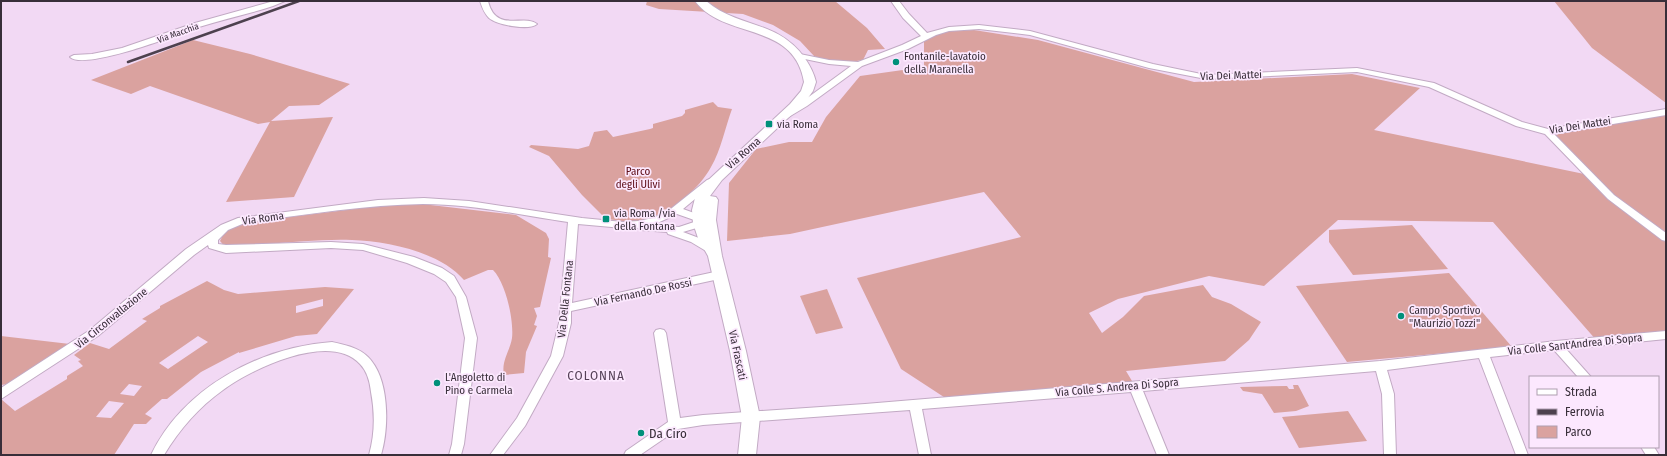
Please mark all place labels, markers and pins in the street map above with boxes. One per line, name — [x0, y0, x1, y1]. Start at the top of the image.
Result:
place label: Fontanile-lavatoio della Maranella — [904, 50, 986, 76]
marker: Fontanile-lavatoio della Maranella — [891, 57, 901, 67]
place label: via Roma — [777, 118, 818, 131]
marker: via Roma — [764, 119, 774, 129]
place label: via Roma /via della Fontana — [614, 207, 676, 233]
marker: via Roma /via della Fontana — [601, 214, 611, 224]
place label: Campo Sportivo "Maurizio Tozzi" — [1409, 304, 1481, 330]
marker: Campo Sportivo "Maurizio Tozzi" — [1396, 311, 1406, 321]
place label: L'Angoletto di Pino e Carmela — [445, 371, 513, 397]
marker: L'Angoletto di Pino e Carmela — [432, 378, 442, 388]
place label: Da Ciro — [649, 426, 687, 441]
marker: Da Ciro — [636, 428, 646, 438]

